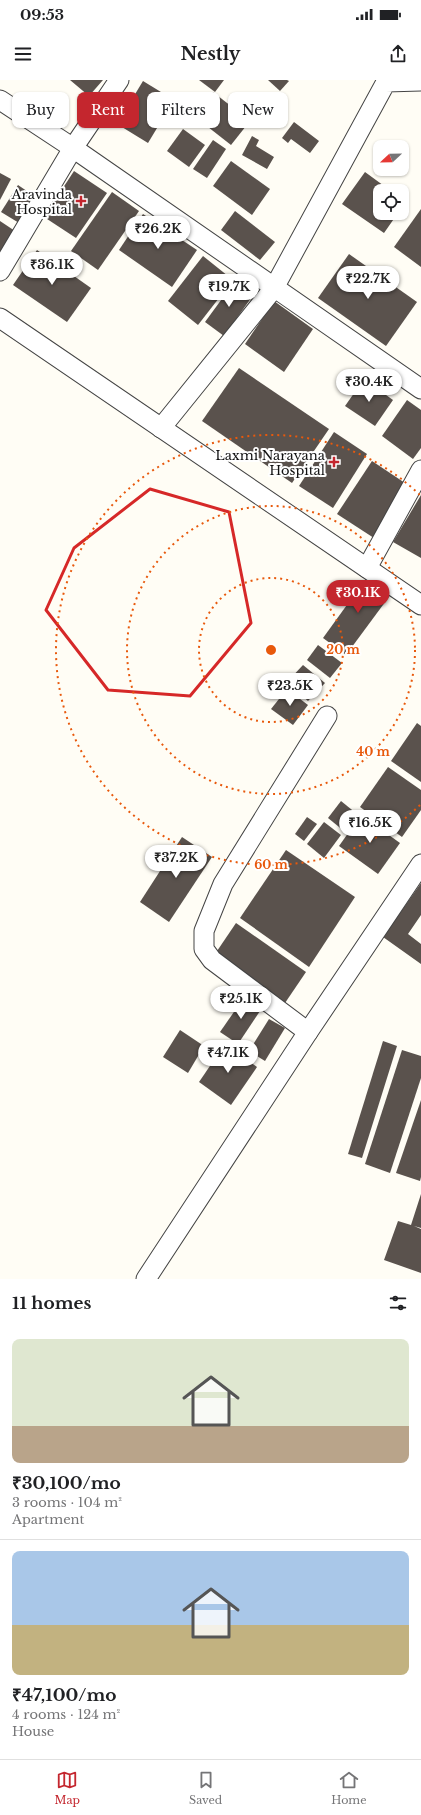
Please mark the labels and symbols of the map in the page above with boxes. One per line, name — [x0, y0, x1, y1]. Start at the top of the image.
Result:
north arrow — [373, 140, 409, 176]
place label: Aravinda Hospital — [11, 186, 73, 218]
marker: Aravinda Hospital — [75, 195, 87, 207]
pin: ₹26.2K — [125, 216, 191, 250]
pin: ₹36.1K — [19, 252, 85, 286]
pin: ₹22.7K — [335, 266, 401, 300]
pin: ₹19.7K — [196, 274, 262, 308]
pin: ₹30.4K — [336, 369, 402, 403]
place label: Laxmi Narayana Hospital — [215, 447, 326, 479]
marker: Laxmi Narayana Hospital — [328, 456, 340, 468]
pin: ₹30.1K — [325, 580, 391, 614]
text: 20 m — [326, 642, 360, 657]
centre of rings — [264, 643, 278, 657]
pin: ₹23.5K — [257, 673, 323, 707]
text: 40 m — [356, 744, 390, 759]
pin: ₹16.5K — [337, 810, 403, 844]
pin: ₹37.2K — [143, 845, 209, 879]
text: 60 m — [254, 857, 289, 872]
pin: ₹25.1K — [208, 986, 274, 1020]
pin: ₹47.1K — [195, 1040, 261, 1074]

